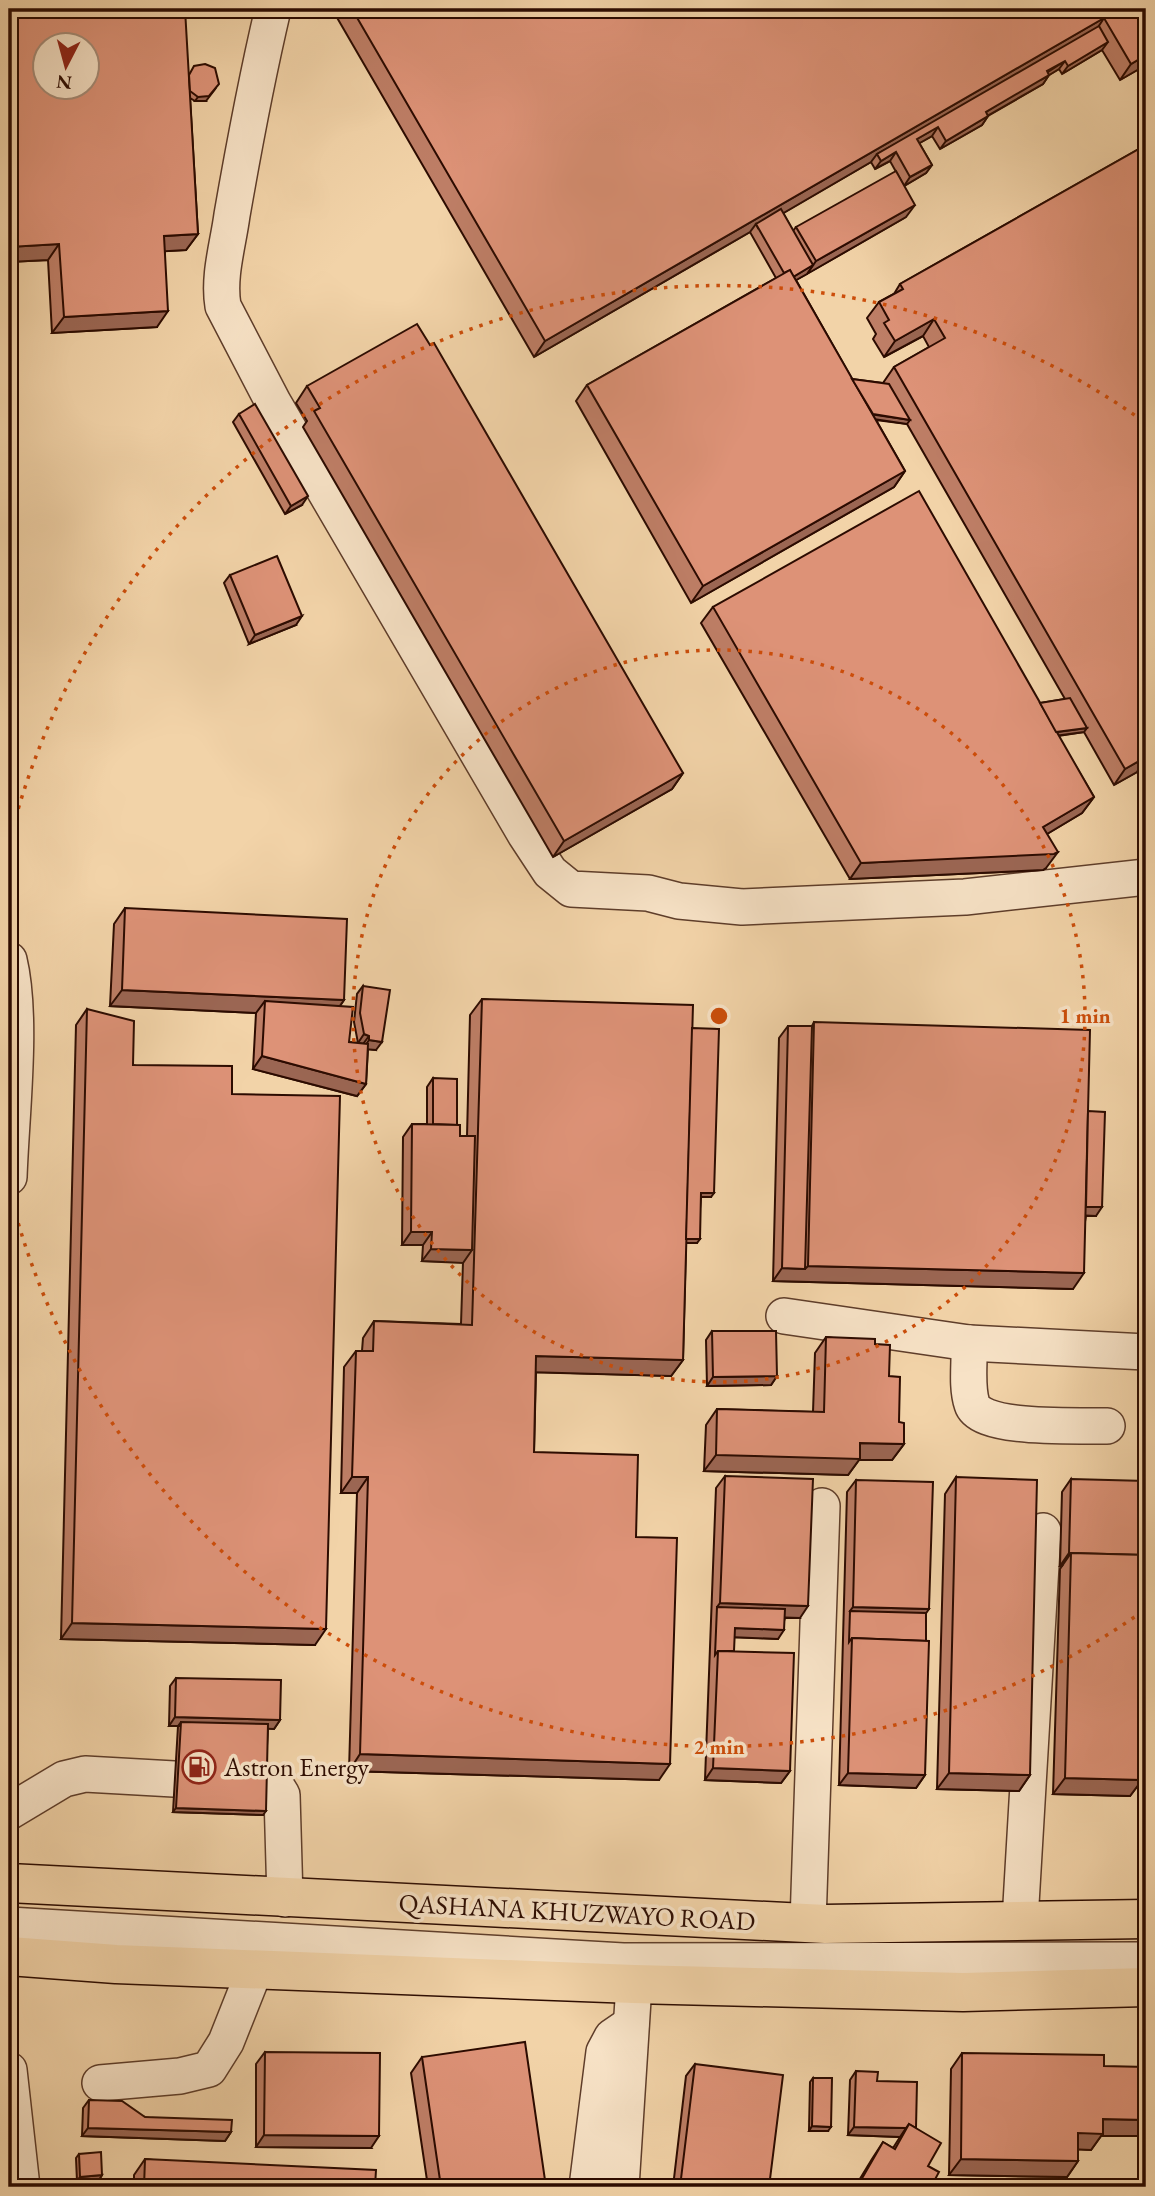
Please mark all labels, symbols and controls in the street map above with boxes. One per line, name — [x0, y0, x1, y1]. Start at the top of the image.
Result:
north arrow — [32, 32, 102, 102]
text: N — [55, 69, 73, 96]
text: 1 min — [1059, 1002, 1111, 1029]
centre of rings — [707, 1004, 731, 1028]
text: 2 min — [693, 1733, 745, 1760]
fuel station icon: Astron Energy — [180, 1748, 218, 1786]
place label: Astron Energy — [223, 1750, 370, 1784]
street label: QASHANA KHUZWAYO ROAD — [398, 1886, 756, 1938]

